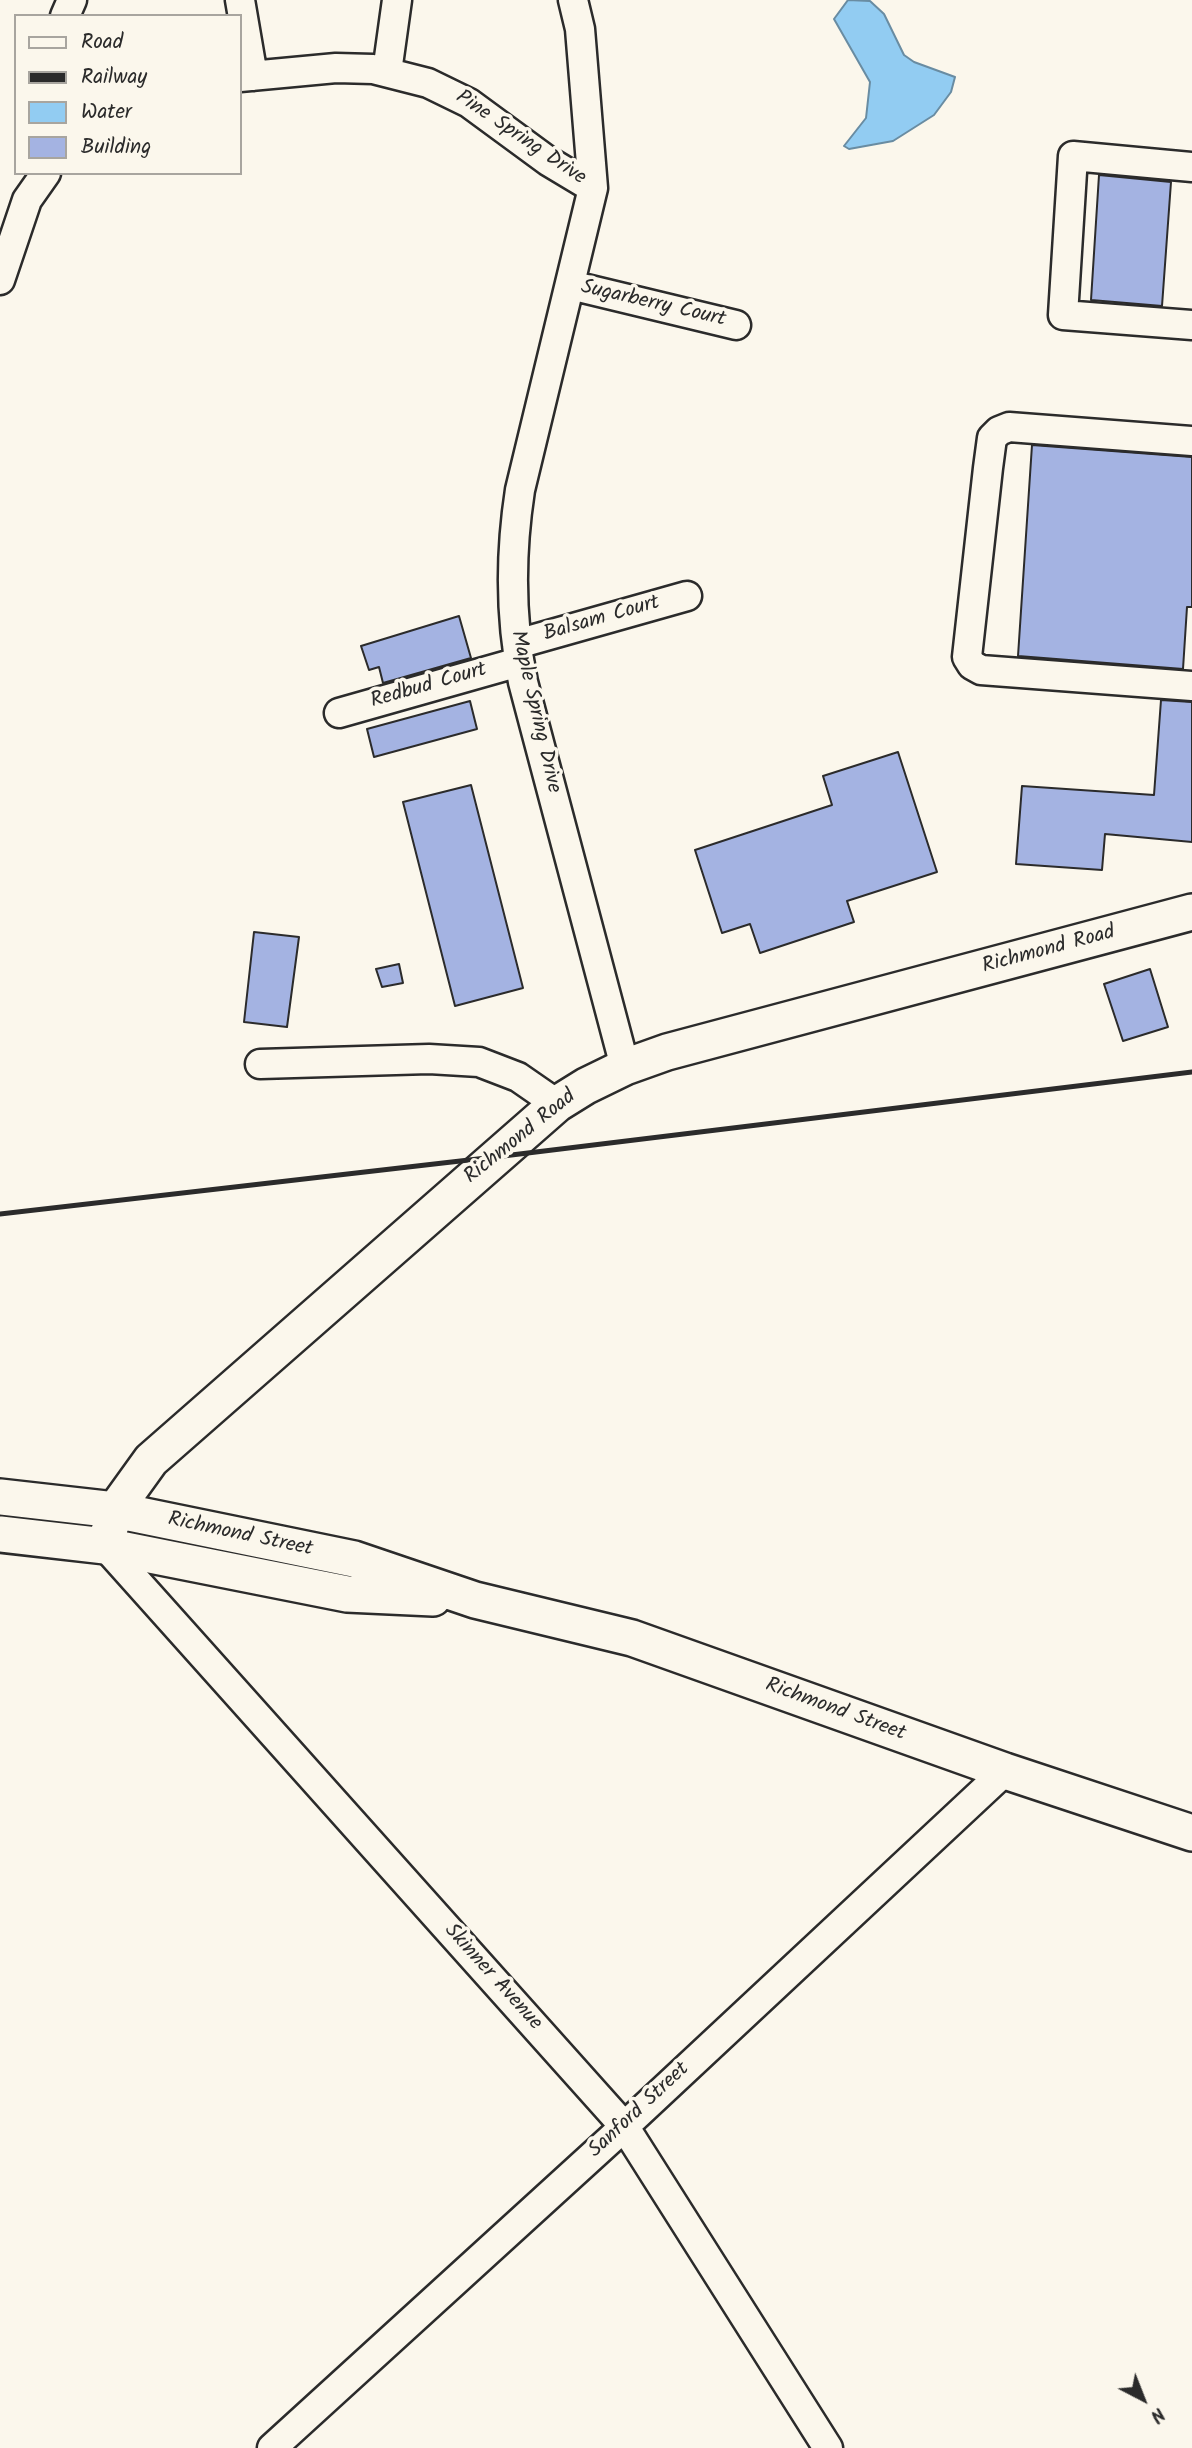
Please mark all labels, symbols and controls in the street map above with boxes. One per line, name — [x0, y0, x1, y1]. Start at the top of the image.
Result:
legend — [14, 14, 242, 175]
text: Road — [81, 26, 123, 59]
text: Railway — [81, 61, 147, 94]
street label: Pine Spring Drive — [450, 86, 590, 192]
text: Water — [81, 96, 132, 129]
text: Building — [81, 131, 151, 164]
street label: Sugarberry Court — [578, 276, 728, 334]
street label: Balsam Court — [541, 591, 663, 649]
street label: Maple Spring Drive — [503, 628, 565, 796]
street label: Redbud Court — [368, 658, 490, 716]
street label: Richmond Road — [980, 921, 1118, 981]
street label: Richmond Road — [460, 1085, 582, 1191]
street label: Richmond Street — [165, 1508, 315, 1564]
street label: Richmond Street — [761, 1674, 909, 1748]
street label: Skinner Avenue — [437, 1919, 547, 2037]
street label: Sanford Street — [584, 2058, 696, 2164]
north arrow — [1108, 2364, 1178, 2434]
text: N — [1143, 2399, 1172, 2430]

